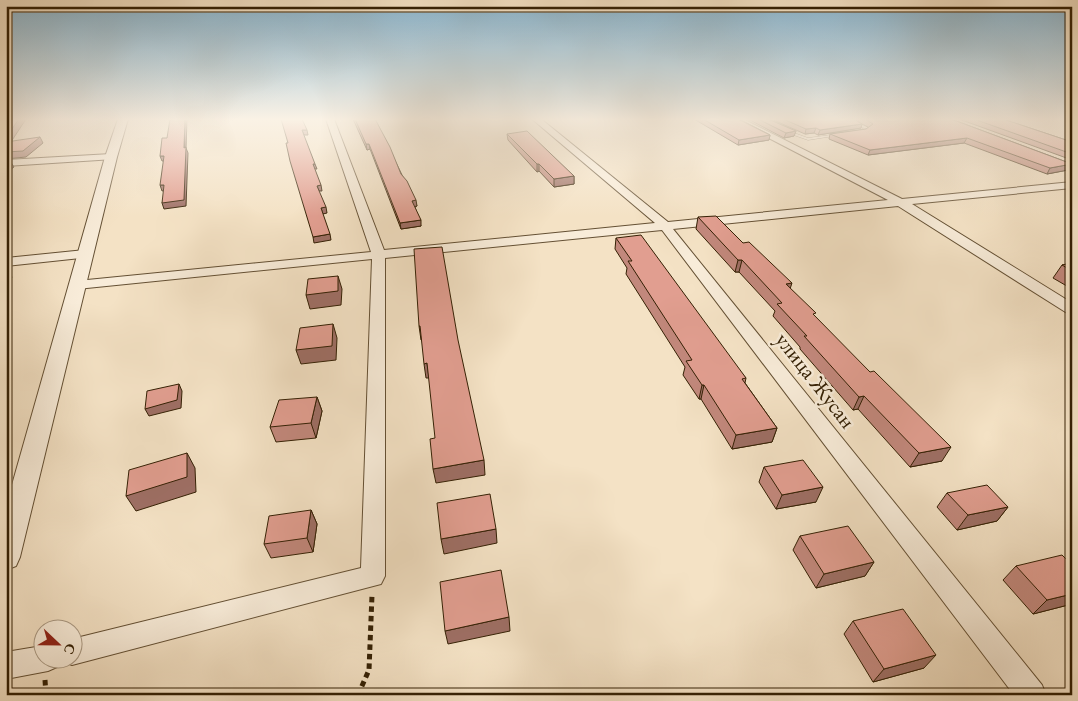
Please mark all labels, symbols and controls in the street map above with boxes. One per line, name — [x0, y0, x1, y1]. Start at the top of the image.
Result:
street label: улица Жусан — [769, 326, 862, 434]
north arrow — [32, 618, 82, 668]
text: С — [60, 641, 80, 657]

